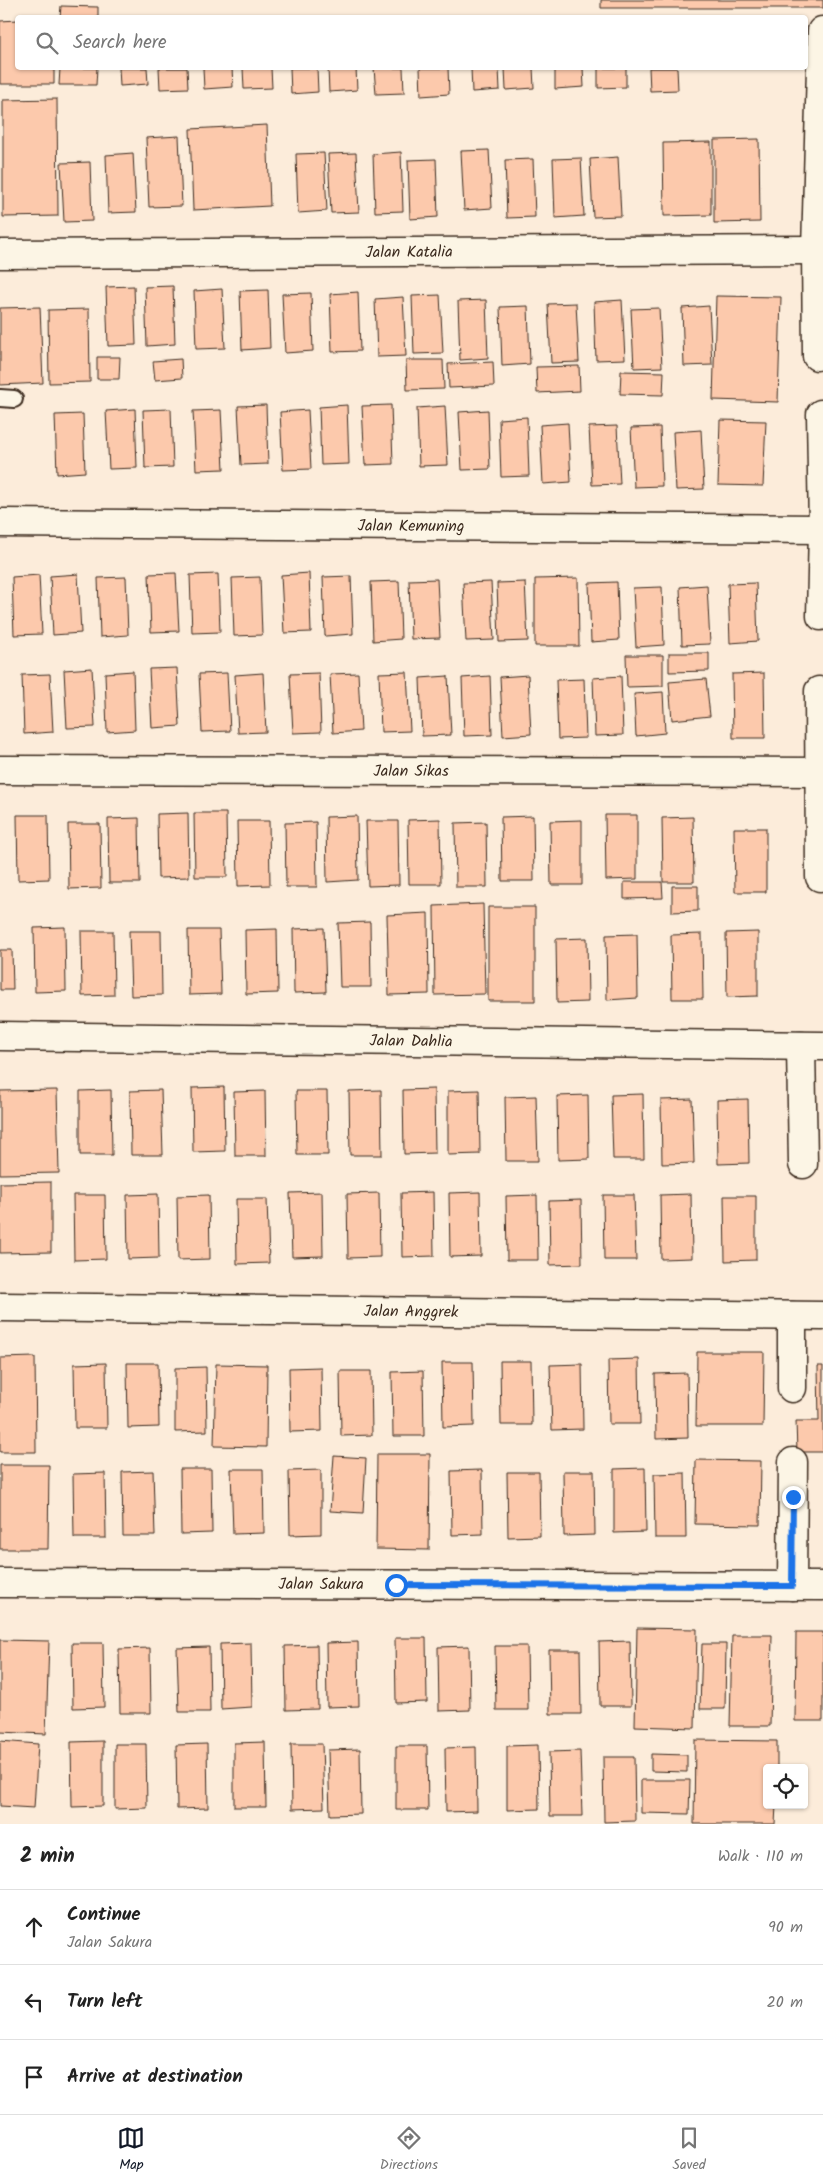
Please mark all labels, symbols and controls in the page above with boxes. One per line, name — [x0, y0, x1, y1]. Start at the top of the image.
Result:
search box — [15, 15, 808, 70]
text: Search here — [73, 28, 167, 58]
icon: search — [33, 29, 61, 57]
street label: Jalan Katalia — [365, 239, 453, 265]
street label: Jalan Kemuning — [357, 513, 465, 539]
street label: Jalan Sikas — [373, 758, 449, 784]
street label: Jalan Dahlia — [369, 1028, 453, 1054]
street label: Jalan Anggrek — [363, 1298, 459, 1325]
route end — [782, 1486, 805, 1509]
street label: Jalan Sakura — [278, 1572, 364, 1597]
route start — [385, 1574, 408, 1597]
map controls — [763, 1764, 808, 1809]
button: locate — [763, 1764, 808, 1809]
text: 2 min — [20, 1840, 75, 1873]
text: Walk · 110 m — [718, 1844, 803, 1869]
text: Continue — [67, 1900, 140, 1930]
icon: ahead — [20, 1913, 48, 1941]
text: 90 m — [768, 1915, 803, 1940]
text: Jalan Sakura — [67, 1930, 152, 1955]
text: Turn left — [67, 1987, 142, 2017]
icon: left — [20, 1988, 48, 2016]
text: 20 m — [767, 1990, 803, 2015]
text: Arrive at destination — [67, 2062, 243, 2092]
icon: arrive — [20, 2063, 48, 2091]
tab: Map — [117, 2124, 145, 2176]
tab: Directions — [380, 2124, 438, 2176]
tab: Saved — [672, 2124, 706, 2176]

